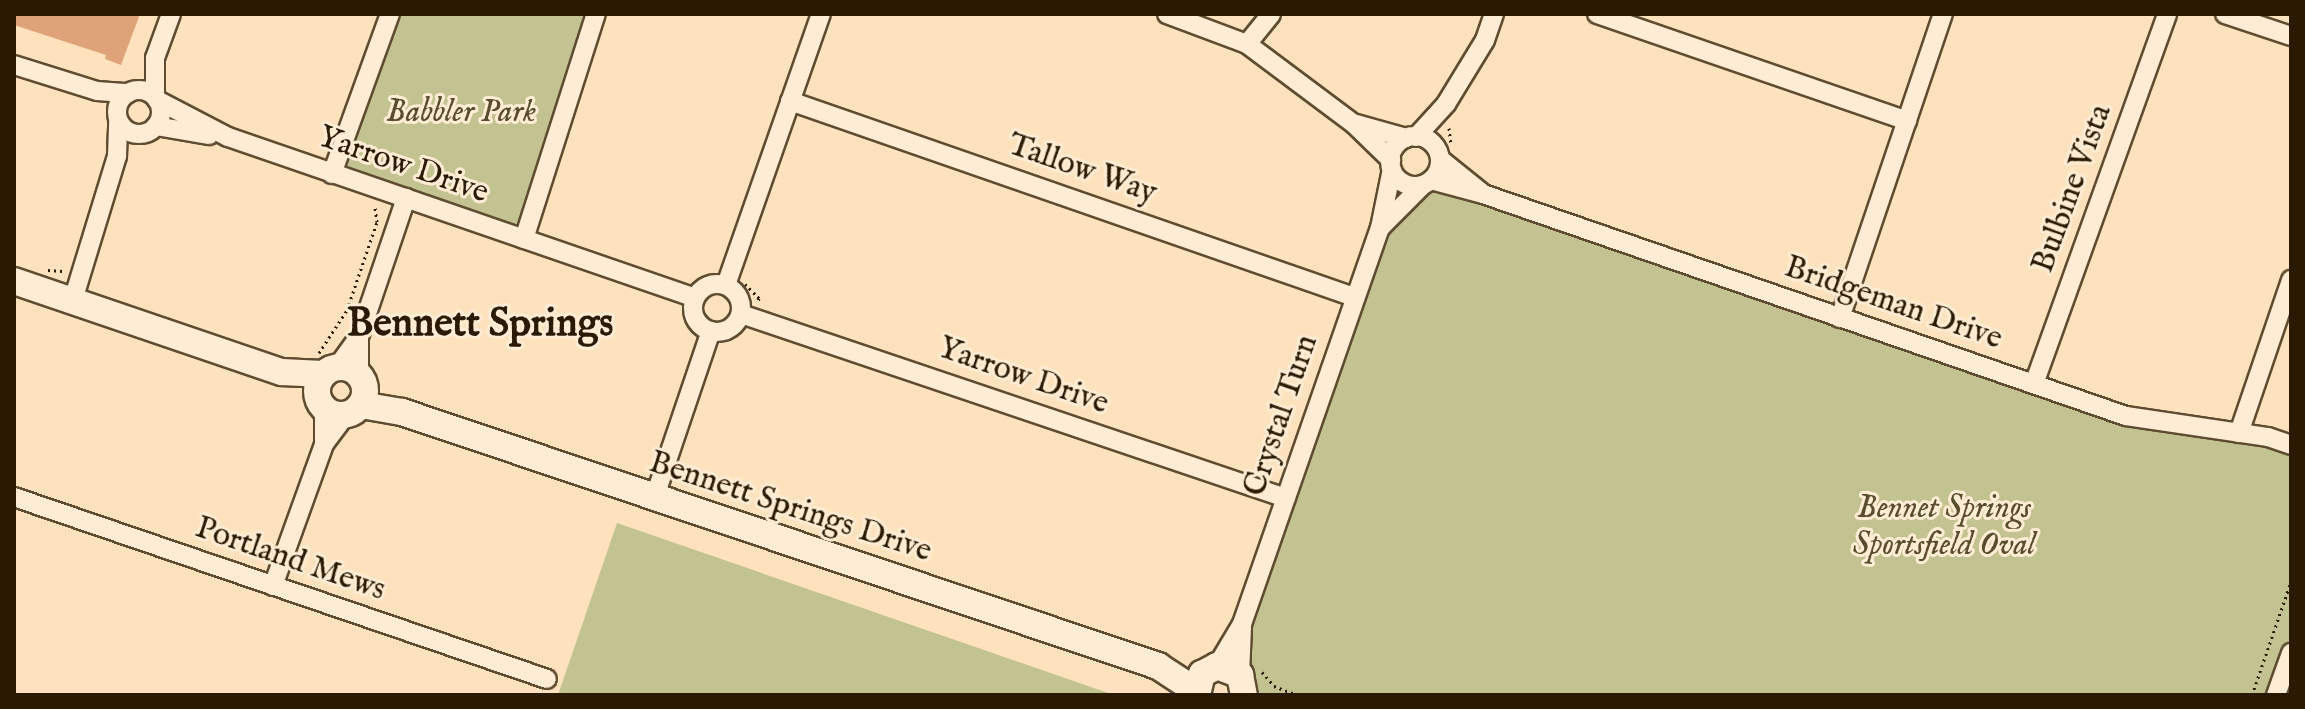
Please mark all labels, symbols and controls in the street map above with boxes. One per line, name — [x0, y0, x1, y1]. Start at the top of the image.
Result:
park label: Babbler Park — [386, 94, 536, 132]
street label: Bulbine Vista — [2025, 100, 2121, 278]
street label: Yarrow Drive — [313, 119, 493, 213]
street label: Tallow Way — [1003, 127, 1161, 213]
street label: Bridgeman Drive — [1779, 249, 2007, 359]
district label: Bennett Springs — [347, 301, 613, 349]
street label: Yarrow Drive — [933, 330, 1113, 424]
street label: Crystal Turn — [1237, 330, 1327, 502]
street label: Bennett Springs Drive — [644, 444, 936, 572]
park label: Bennet Springs Sportsfield Oval — [1853, 491, 2035, 566]
street label: Portland Mews — [190, 510, 390, 610]

